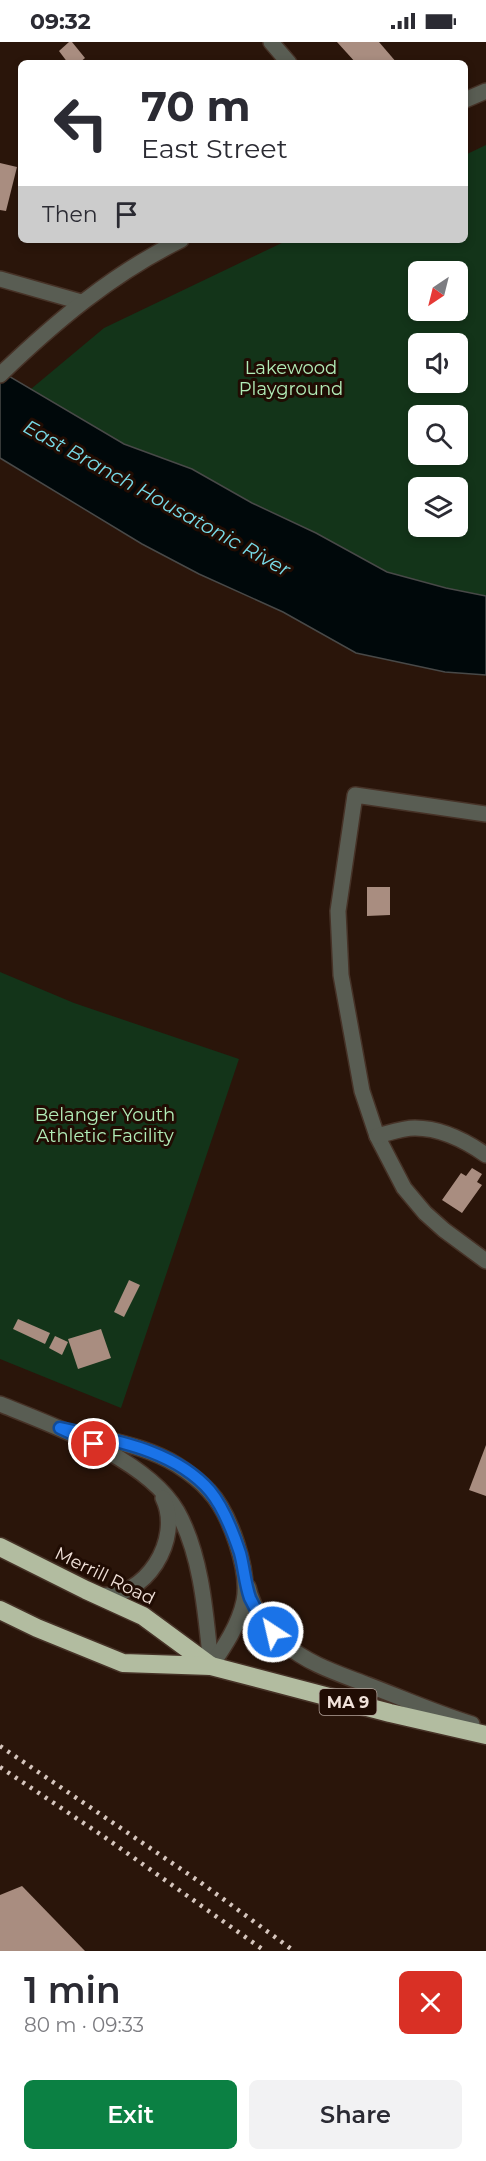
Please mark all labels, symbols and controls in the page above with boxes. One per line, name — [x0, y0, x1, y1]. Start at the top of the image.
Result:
text: 09:32 — [30, 8, 91, 35]
text: 70 m — [141, 80, 251, 132]
icon: left — [42, 84, 120, 162]
text: East Street — [141, 132, 288, 165]
icon: arrive — [110, 198, 143, 231]
text: Then — [42, 201, 98, 228]
north arrow — [408, 261, 468, 321]
map controls — [408, 261, 468, 537]
button: sound — [408, 333, 468, 393]
park label: Lakewood Playground — [239, 357, 343, 400]
button: search — [408, 405, 468, 465]
water label: East Branch Housatonic River — [19, 414, 296, 582]
button: layers — [408, 477, 468, 537]
park label: Belanger Youth Athletic Facility — [35, 1104, 175, 1147]
pin — [68, 1418, 119, 1469]
icon: arrive — [77, 1427, 110, 1460]
street label: Merrill Road — [51, 1542, 159, 1610]
position arrow — [241, 1600, 305, 1664]
road number: MA 9 — [320, 1689, 376, 1715]
text: 1 min — [24, 1968, 121, 2012]
button: close — [399, 1971, 462, 2034]
text: 80 m · 09:33 — [24, 2013, 144, 2037]
button: Exit — [24, 2080, 237, 2149]
button: Share — [249, 2080, 462, 2149]

